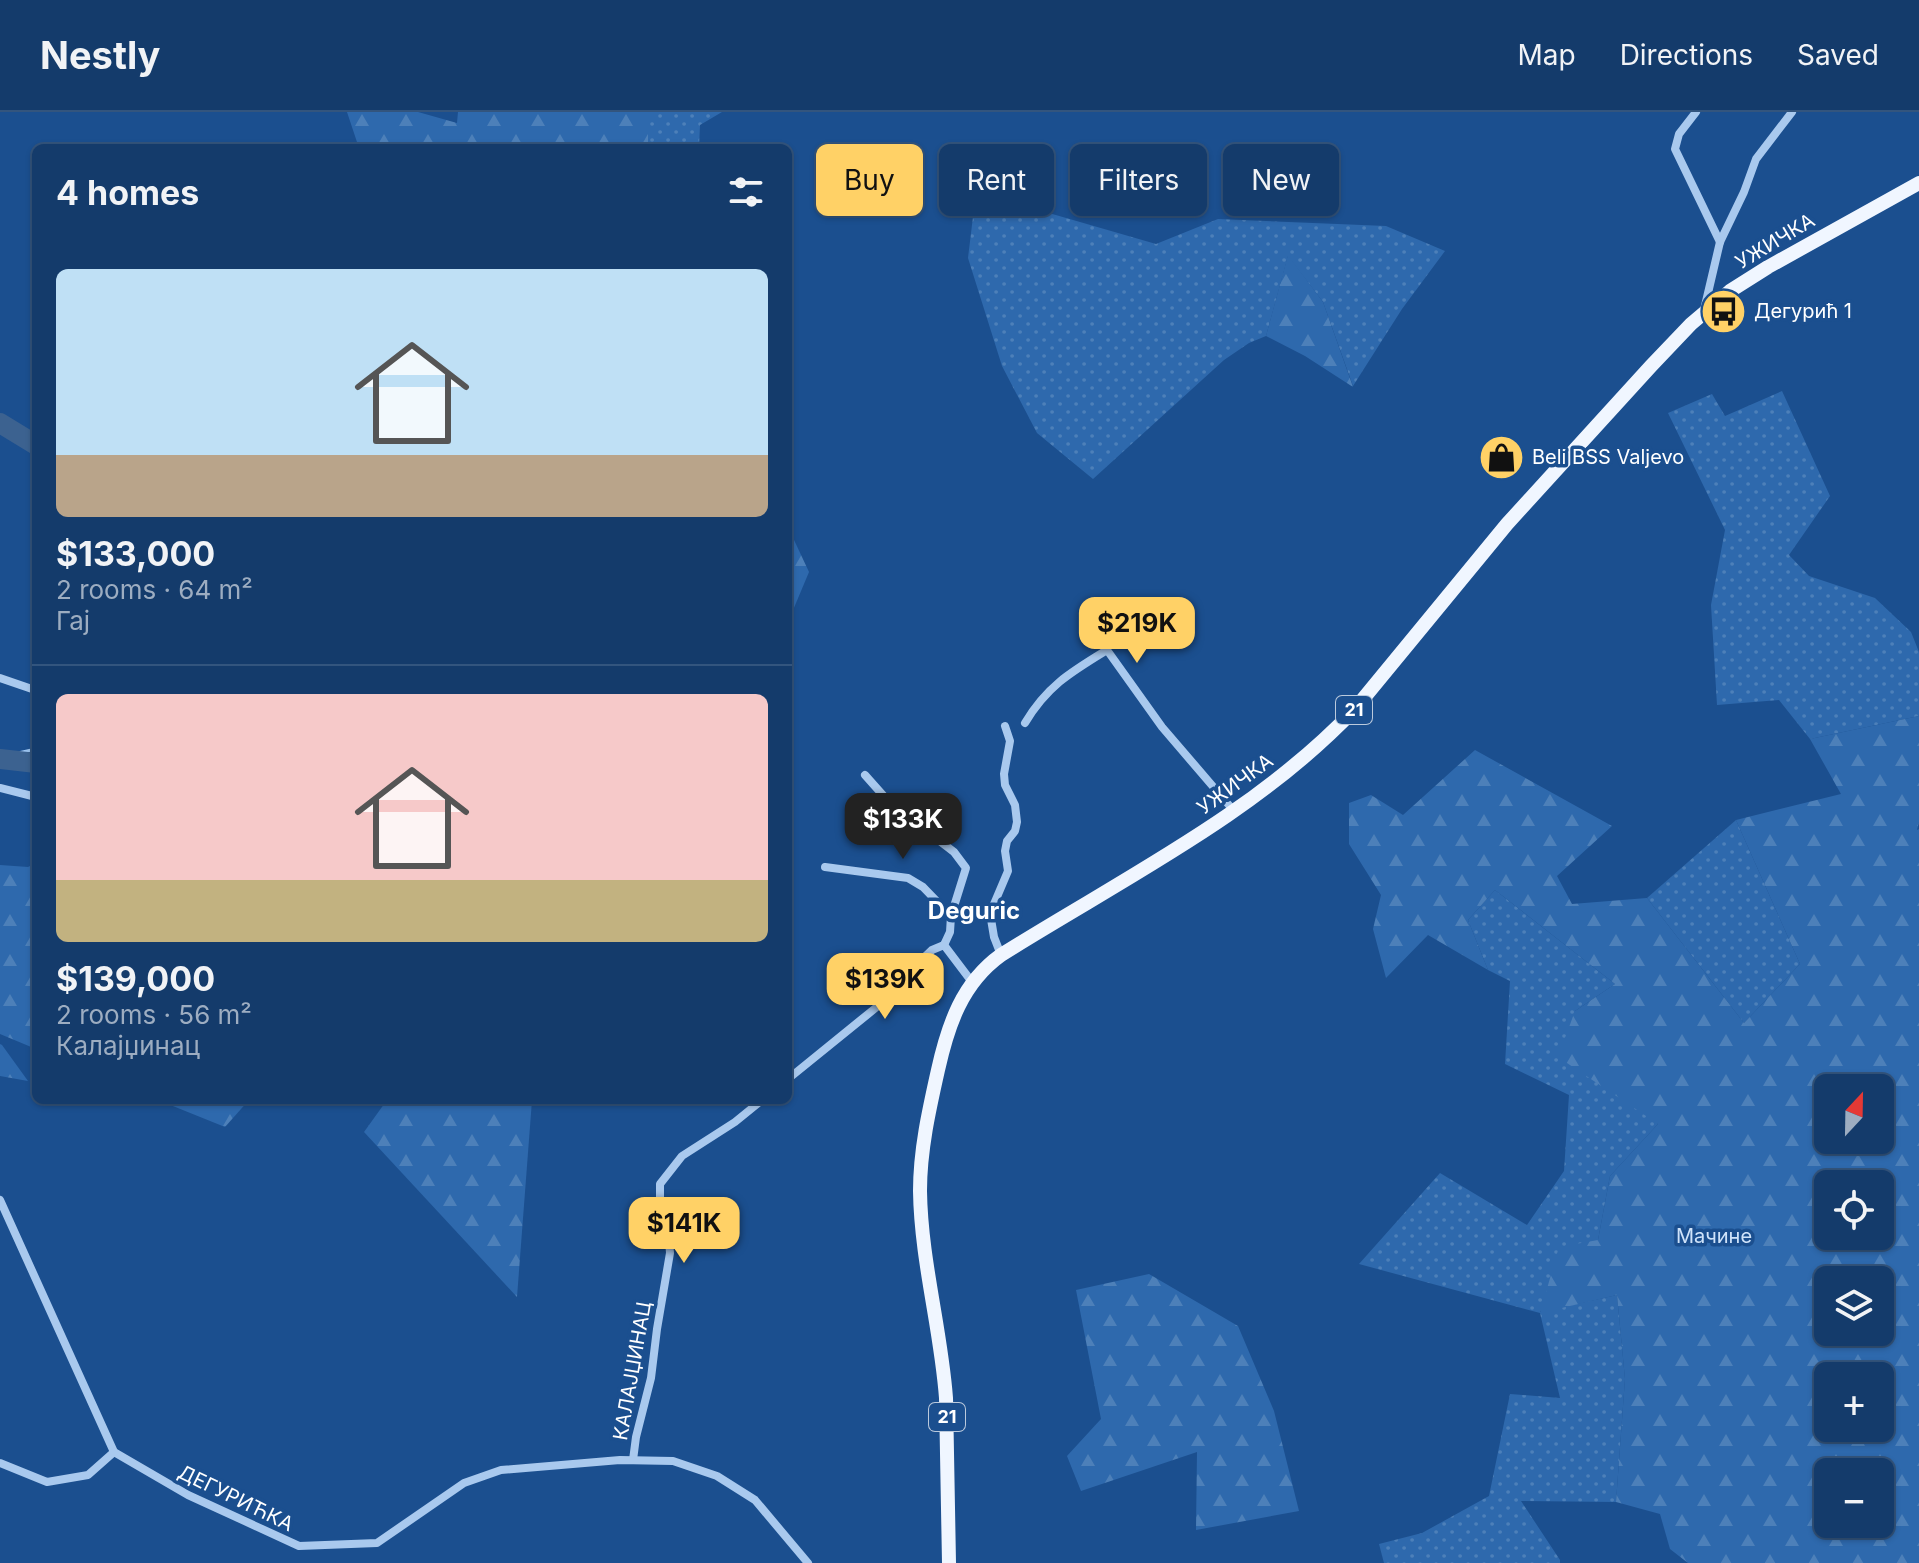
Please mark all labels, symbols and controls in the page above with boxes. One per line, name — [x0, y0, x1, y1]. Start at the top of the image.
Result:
text: Nestly — [40, 32, 160, 78]
text: Map — [1517, 38, 1576, 72]
text: Directions — [1620, 38, 1753, 72]
text: Saved — [1797, 38, 1879, 72]
chip: Buy — [816, 144, 923, 216]
chip: Rent — [939, 144, 1054, 216]
chip: Filters — [1070, 144, 1207, 216]
chip: New — [1223, 144, 1339, 216]
icon: filters — [724, 170, 768, 214]
text: 4 homes — [56, 172, 199, 213]
street label: УЖИЧКА — [1731, 208, 1819, 274]
bus stop icon: Дегурић 1 — [1699, 287, 1747, 335]
place label: Дегурић 1 — [1754, 299, 1852, 323]
icon: home — [340, 321, 484, 465]
shop icon: Beli BSS Valjevo — [1477, 433, 1525, 481]
place label: Beli BSS Valjevo — [1532, 445, 1684, 469]
text: $133,000 — [56, 533, 215, 574]
text: 2 rooms · 64 m² — [56, 574, 253, 605]
pin: $219K — [1081, 597, 1193, 665]
text: Гај — [56, 605, 90, 636]
text: $219K — [1097, 607, 1177, 638]
road number: 21 — [1336, 696, 1372, 724]
icon: home — [340, 746, 484, 890]
street label: УЖИЧКА — [1192, 748, 1278, 820]
pin: $133K — [847, 793, 959, 861]
text: $133K — [863, 803, 943, 834]
district label: Deguric — [928, 896, 1020, 925]
pin: $139K — [829, 953, 941, 1021]
text: $139,000 — [56, 958, 215, 999]
text: $139K — [845, 963, 925, 994]
text: 2 rooms · 56 m² — [56, 999, 252, 1030]
text: Калајџинац — [56, 1030, 200, 1061]
north arrow — [1814, 1074, 1894, 1154]
map controls — [1814, 1074, 1894, 1538]
button: locate — [1814, 1170, 1894, 1250]
pin: $141K — [628, 1197, 740, 1265]
text: $141K — [647, 1207, 721, 1238]
park label: Мачине — [1676, 1224, 1752, 1248]
button: layers — [1814, 1266, 1894, 1346]
street label: КАЛАЈЏИНАЦ — [608, 1299, 656, 1442]
button: + — [1814, 1362, 1894, 1442]
road number: 21 — [929, 1403, 965, 1431]
button: − — [1814, 1458, 1894, 1538]
street label: ДЕГУРИЋКА — [174, 1460, 298, 1536]

